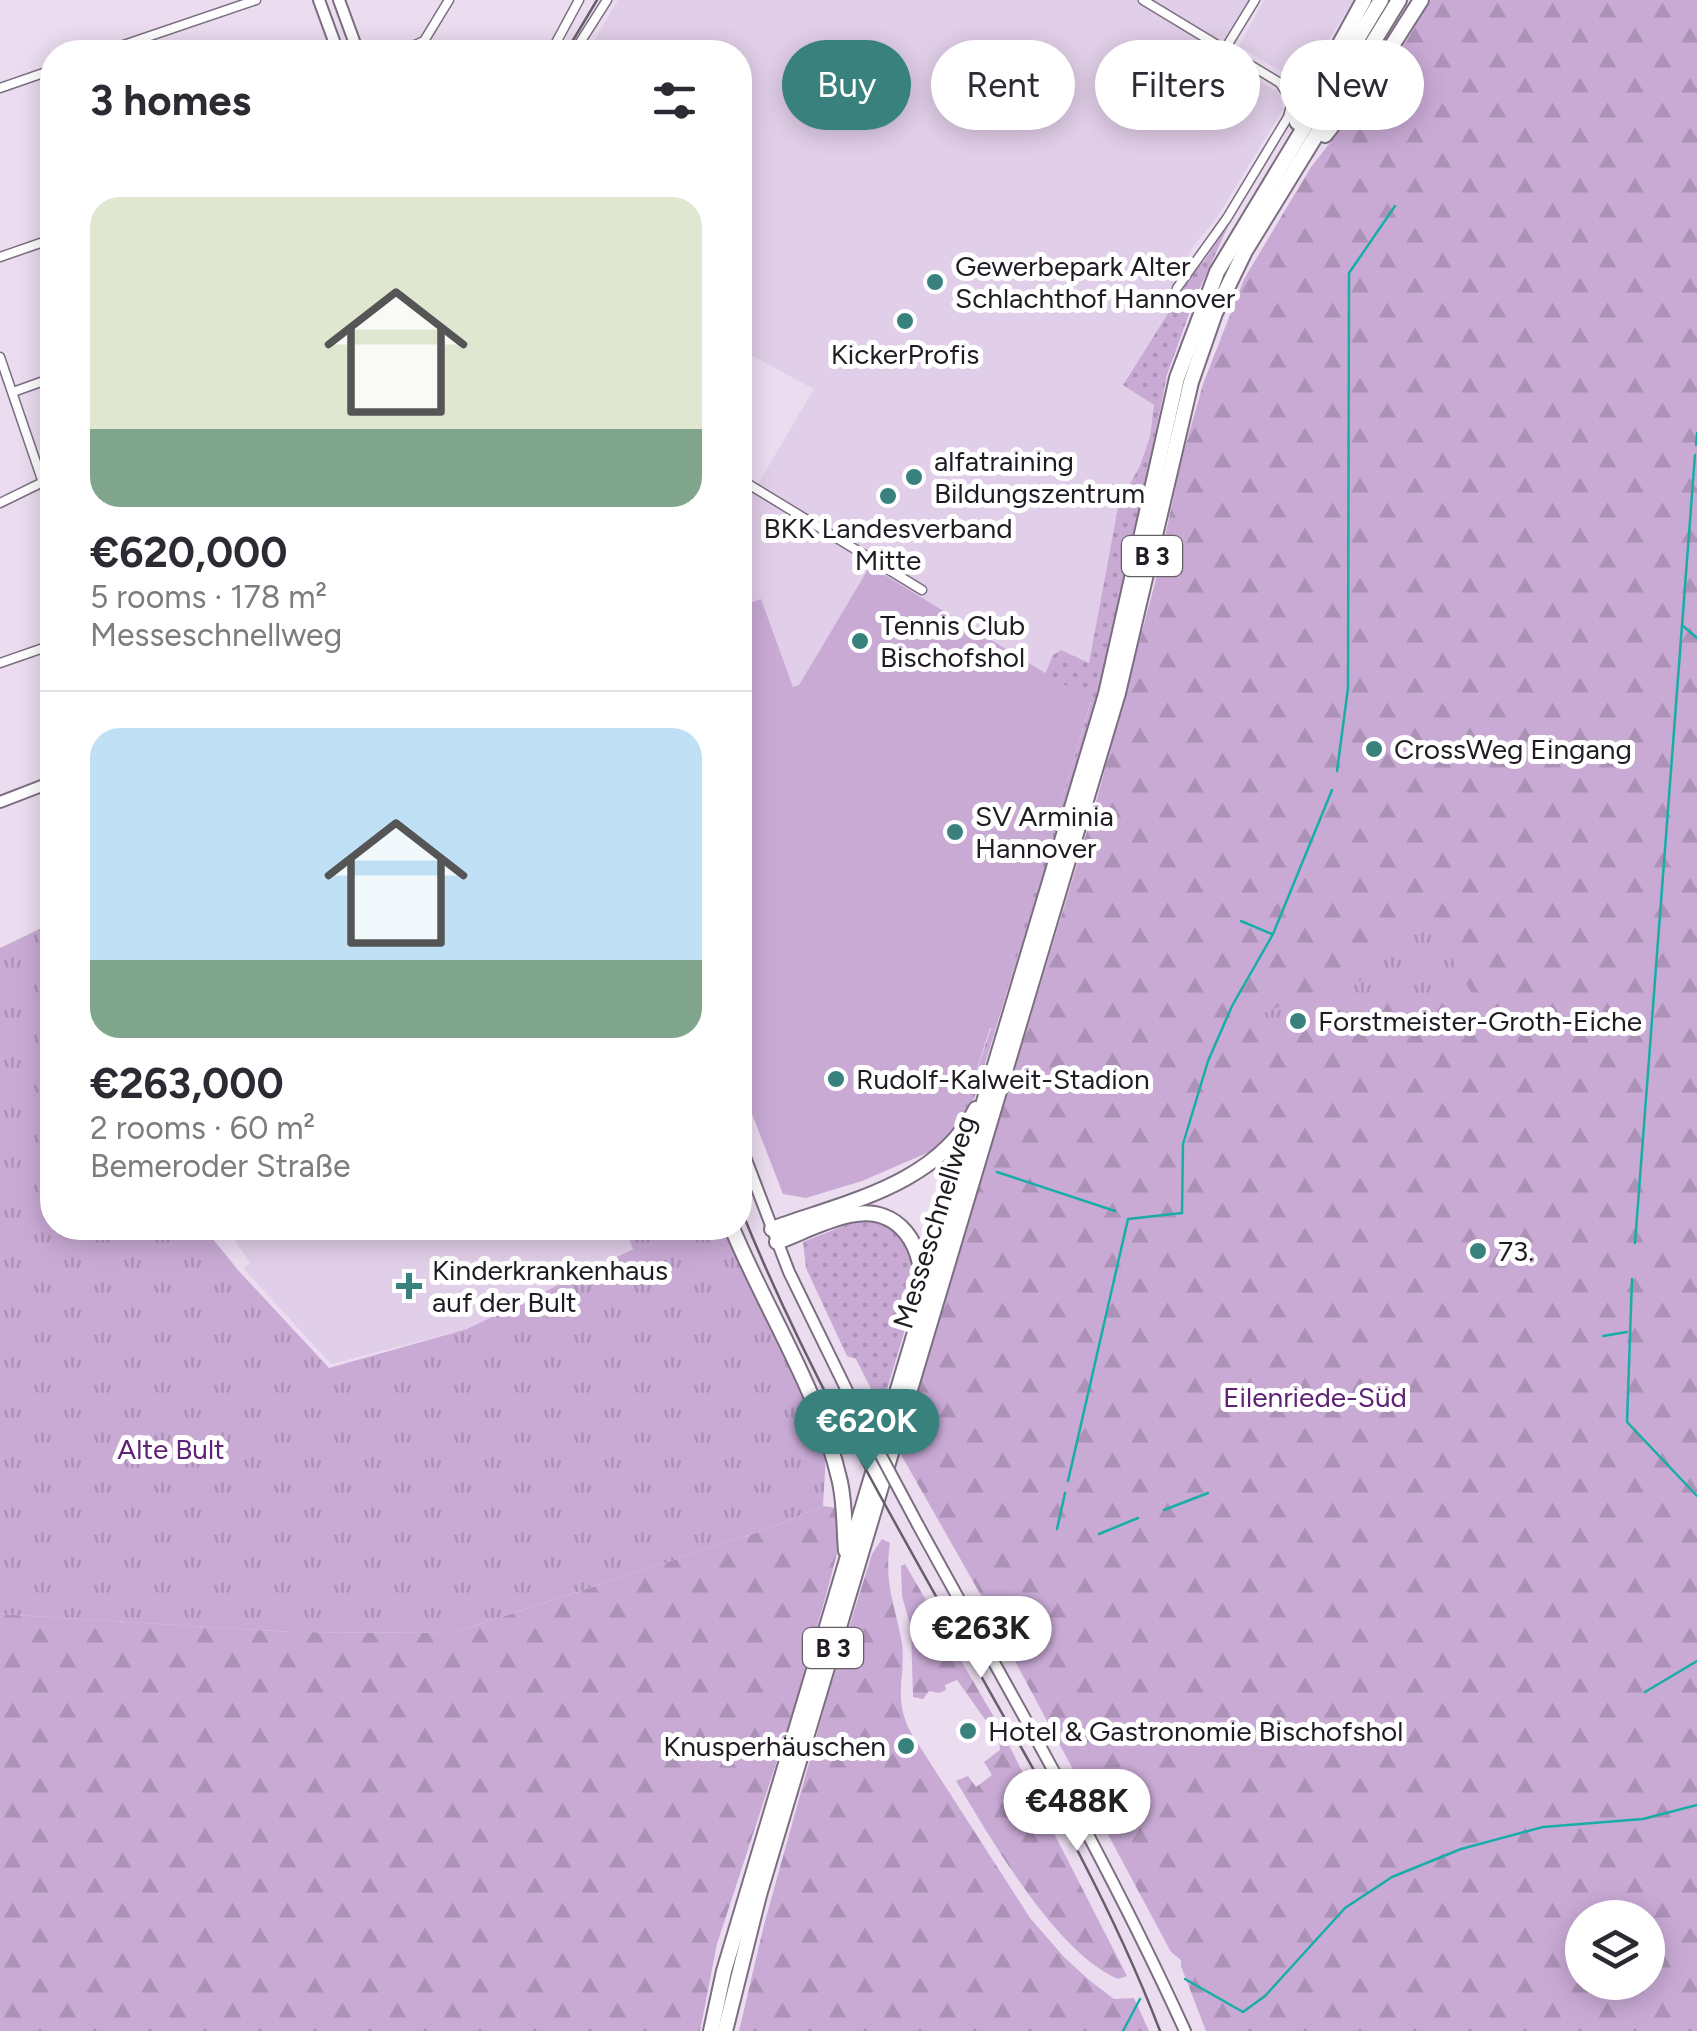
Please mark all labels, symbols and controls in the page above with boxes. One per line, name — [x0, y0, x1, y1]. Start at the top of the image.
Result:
chip: Buy — [782, 40, 911, 130]
chip: Rent — [931, 40, 1075, 130]
chip: Filters — [1095, 40, 1260, 130]
chip: New — [1280, 40, 1424, 130]
icon: filters — [647, 73, 702, 128]
text: 3 homes — [90, 75, 251, 126]
place label: Gewerbepark Alter Schlachthof Hannover — [955, 249, 1236, 315]
icon: home — [306, 262, 486, 442]
marker: Gewerbepark Alter Schlachthof Hannover — [924, 271, 946, 293]
marker: KickerProfis — [894, 310, 916, 332]
place label: KickerProfis — [831, 337, 979, 371]
place label: alfatraining Bildungszentrum — [934, 444, 1145, 510]
marker: alfatraining Bildungszentrum — [903, 466, 925, 488]
marker: BKK Landesverband Mitte — [877, 485, 899, 507]
place label: BKK Landesverband Mitte — [763, 511, 1013, 577]
text: €620,000 — [90, 527, 288, 578]
road number: B 3 — [1122, 536, 1182, 576]
text: 5 rooms · 178 m² — [90, 578, 327, 616]
place label: Tennis Club Bischofshol — [880, 608, 1025, 674]
text: Messeschnellweg — [90, 616, 342, 654]
marker: Tennis Club Bischofshol — [849, 630, 871, 652]
place label: CrossWeg Eingang — [1394, 732, 1632, 766]
marker: CrossWeg Eingang — [1363, 738, 1385, 760]
icon: home — [306, 793, 486, 973]
place label: SV Arminia Hannover — [975, 799, 1114, 865]
marker: SV Arminia Hannover — [944, 821, 966, 843]
place label: Forstmeister-Groth-Eiche — [1318, 1004, 1642, 1038]
marker: Forstmeister-Groth-Eiche — [1287, 1010, 1309, 1032]
text: €263,000 — [90, 1058, 284, 1109]
place label: Rudolf-Kalweit-Stadion — [856, 1062, 1150, 1096]
marker: Rudolf-Kalweit-Stadion — [825, 1068, 847, 1090]
text: 2 rooms · 60 m² — [90, 1109, 315, 1147]
street label: Messeschnellweg — [885, 1111, 983, 1333]
text: Bemeroder Straße — [90, 1147, 350, 1185]
place label: 73. — [1498, 1234, 1534, 1268]
marker: 73. — [1467, 1240, 1489, 1262]
place label: Kinderkrankenhaus auf der Bult — [432, 1253, 668, 1319]
marker: Kinderkrankenhaus auf der Bult — [396, 1273, 422, 1299]
park label: Eilenriede-Süd — [1223, 1380, 1407, 1414]
pin: €620K — [797, 1389, 937, 1474]
text: €620K — [816, 1402, 918, 1440]
park label: Alte Bult — [117, 1432, 225, 1466]
pin: €263K — [911, 1596, 1051, 1681]
text: €263K — [932, 1609, 1030, 1647]
road number: B 3 — [803, 1628, 863, 1668]
place label: Hotel & Gastronomie Bischofshol — [988, 1714, 1403, 1748]
marker: Hotel & Gastronomie Bischofshol — [957, 1720, 979, 1742]
place label: Knusperhäuschen — [663, 1729, 886, 1763]
marker: Knusperhäuschen — [895, 1735, 917, 1757]
pin: €488K — [1007, 1769, 1147, 1854]
text: €488K — [1026, 1782, 1128, 1820]
map controls — [1565, 1900, 1665, 2000]
button: layers — [1565, 1900, 1665, 2000]

